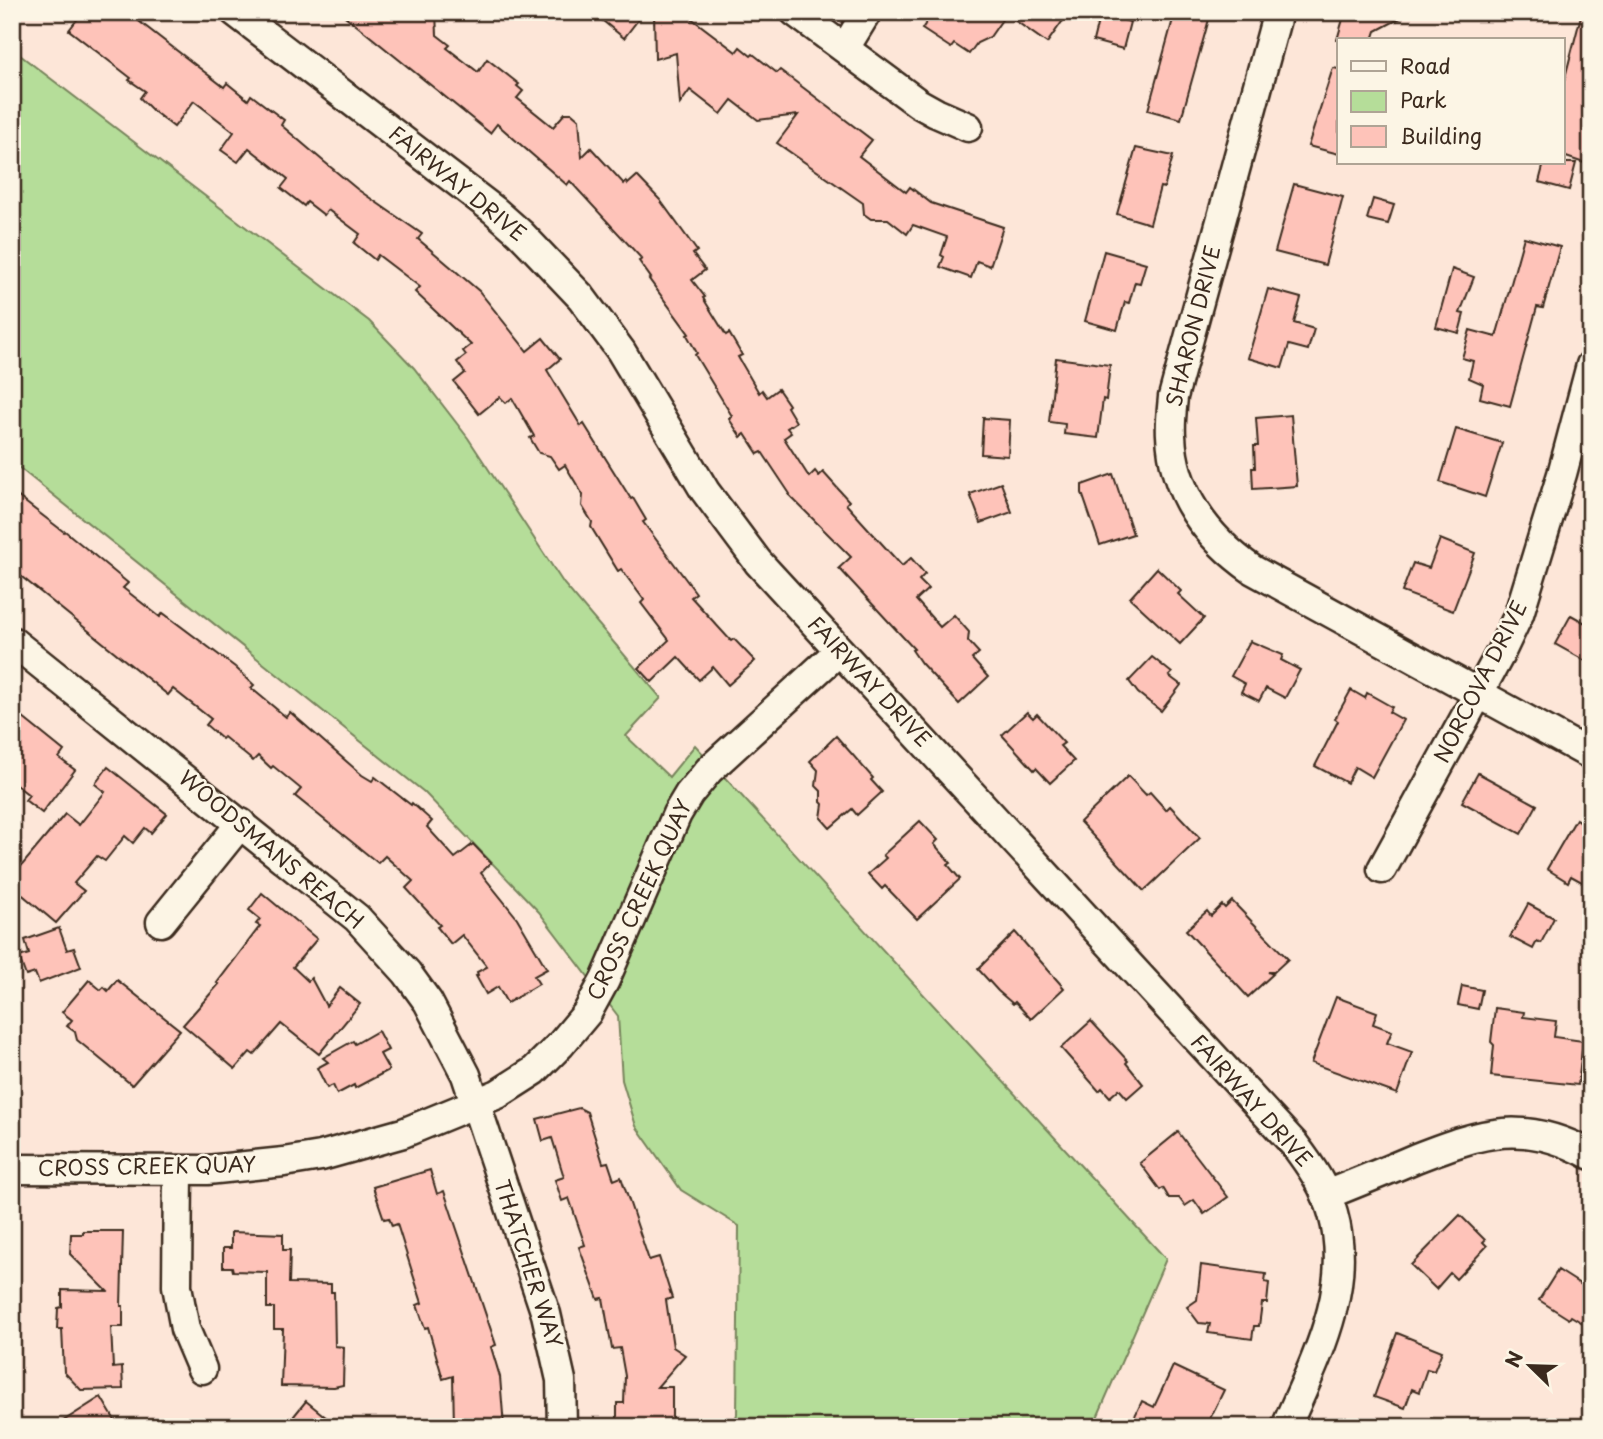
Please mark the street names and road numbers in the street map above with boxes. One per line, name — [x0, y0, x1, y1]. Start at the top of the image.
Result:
street label: FAIRWAY DRIVE — [382, 117, 534, 248]
street label: SHARON DRIVE — [1157, 242, 1228, 409]
street label: NORCOVA DRIVE — [1424, 594, 1534, 768]
street label: FAIRWAY DRIVE — [801, 608, 940, 753]
street label: WOODSMANS REACH — [173, 761, 372, 936]
street label: CROSS CREEK QUAY — [578, 793, 699, 1005]
street label: FAIRWAY DRIVE — [1184, 1026, 1321, 1173]
street label: CROSS CREEK QUAY — [37, 1147, 257, 1183]
street label: THATCHER WAY — [488, 1175, 572, 1352]

